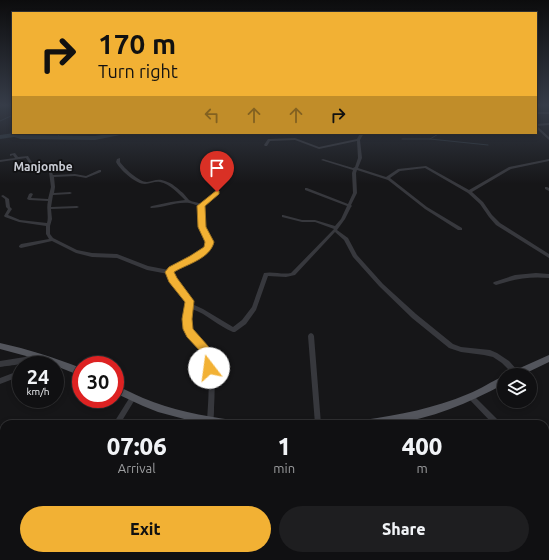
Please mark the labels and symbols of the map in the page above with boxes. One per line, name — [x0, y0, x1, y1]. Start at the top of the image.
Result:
pin — [200, 151, 234, 192]
district label: Manjombe — [13, 160, 73, 173]
position arrow — [188, 347, 230, 389]
speed limit sign: 30 — [72, 356, 124, 408]

